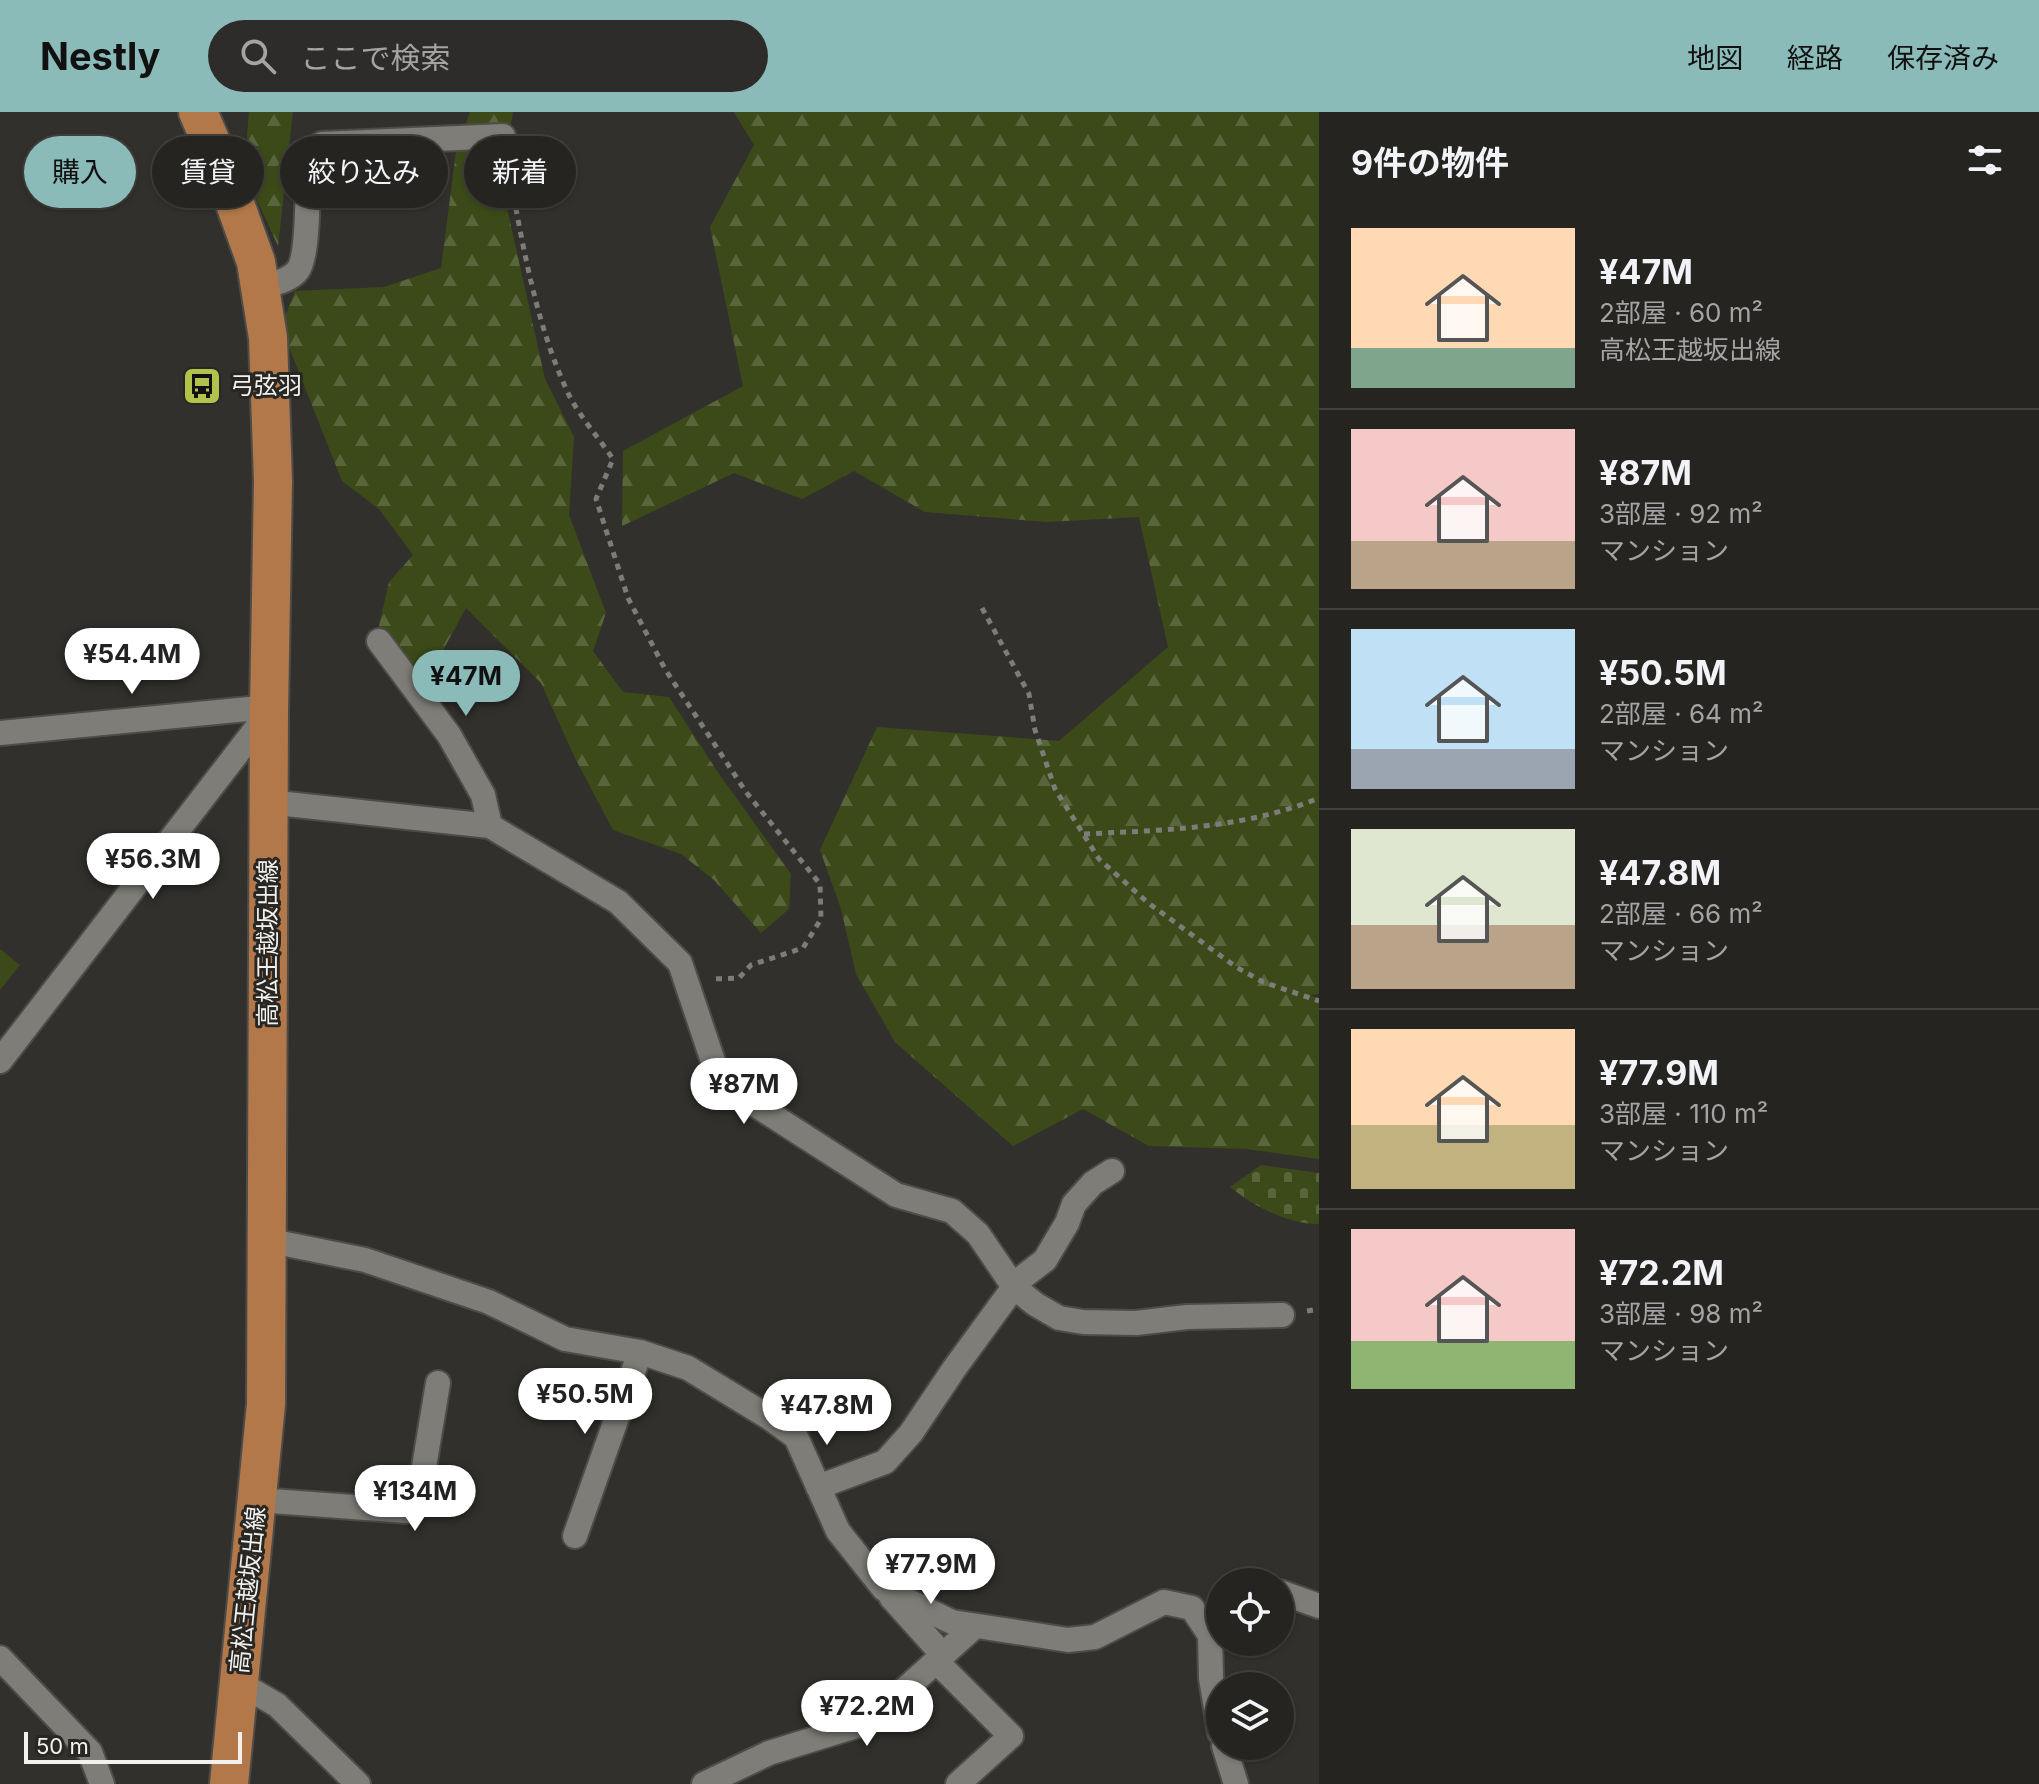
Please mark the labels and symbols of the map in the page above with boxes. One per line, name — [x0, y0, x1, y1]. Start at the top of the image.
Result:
bus stop icon: 弓弦羽 — [181, 365, 223, 407]
place label: 弓弦羽 — [230, 371, 302, 400]
pin: ¥54.4M — [67, 628, 197, 696]
pin: ¥47M — [419, 650, 513, 718]
pin: ¥56.3M — [88, 833, 218, 901]
street label: 高松王越坂出線 — [253, 859, 282, 1027]
pin: ¥87M — [697, 1058, 791, 1126]
pin: ¥50.5M — [520, 1368, 650, 1436]
pin: ¥47.8M — [762, 1379, 892, 1447]
pin: ¥134M — [359, 1465, 471, 1533]
street label: 高松王越坂出線 — [224, 1505, 271, 1675]
pin: ¥77.9M — [866, 1538, 996, 1606]
pin: ¥72.2M — [802, 1680, 932, 1748]
scale bar — [24, 1728, 242, 1764]

